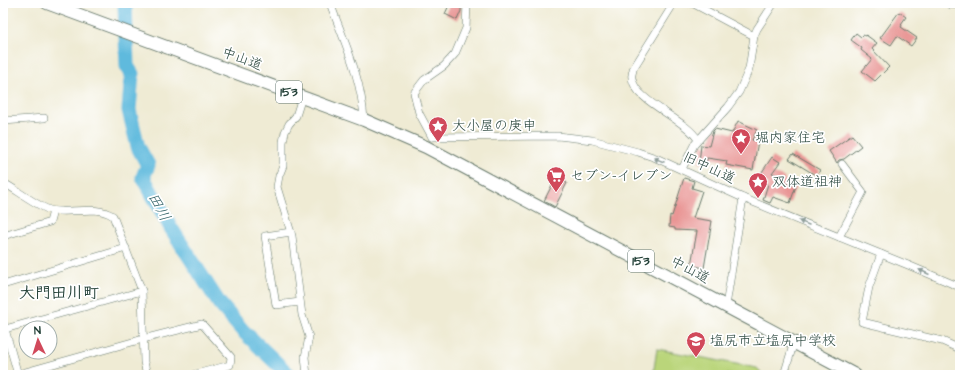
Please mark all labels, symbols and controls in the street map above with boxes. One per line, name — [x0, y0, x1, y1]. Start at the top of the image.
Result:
street label: 中山道 — [219, 42, 265, 76]
road number: 153 — [276, 81, 302, 103]
place icon: 大小屋の庚申 — [427, 115, 449, 143]
place label: 大小屋の庚申 — [452, 116, 536, 136]
place icon: 堀内家住宅 — [730, 127, 752, 155]
place label: 堀内家住宅 — [755, 128, 825, 148]
street label: 旧中山道 — [679, 147, 739, 189]
one-way arrow — [653, 156, 665, 162]
supermarket icon: セブン-イレブン — [545, 165, 567, 193]
place label: セブン-イレブン — [570, 166, 672, 186]
place icon: 双体道祖神 — [747, 171, 769, 199]
place label: 双体道祖神 — [772, 172, 842, 192]
water label: 田川 — [143, 189, 175, 225]
one-way arrow — [798, 220, 809, 226]
road number: 153 — [628, 250, 654, 272]
street label: 中山道 — [667, 251, 713, 289]
one-way arrow — [919, 269, 930, 275]
district label: 大門田川町 — [19, 282, 99, 304]
north arrow — [18, 320, 58, 360]
text: N — [33, 323, 41, 338]
school or university icon: 塩尻市立塩尻中学校 — [685, 330, 707, 358]
place label: 塩尻市立塩尻中学校 — [710, 331, 836, 351]

